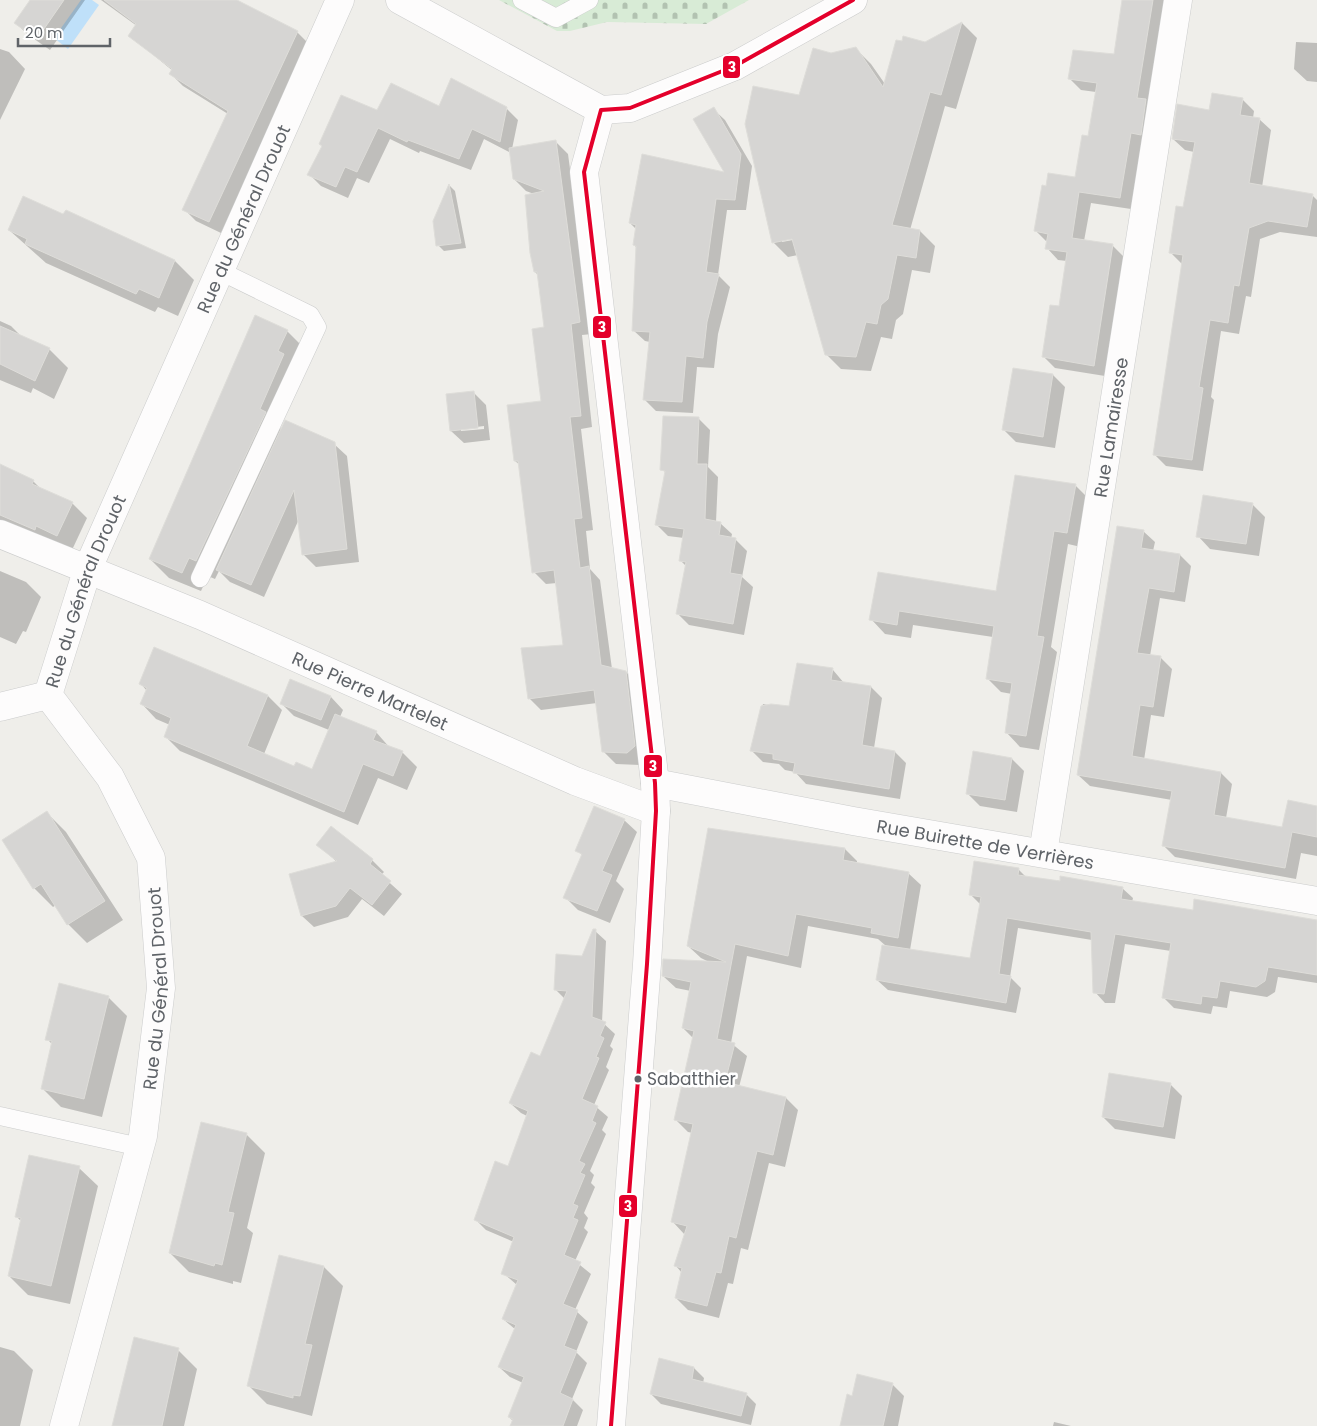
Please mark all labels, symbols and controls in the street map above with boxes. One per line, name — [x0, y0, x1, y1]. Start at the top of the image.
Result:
scale bar — [18, 15, 110, 47]
text: 20 m — [25, 22, 63, 43]
line badge: 3 — [722, 55, 741, 79]
text: 3 — [728, 57, 736, 77]
street label: Rue du Général Drouot — [190, 120, 296, 317]
line badge: 3 — [592, 315, 612, 339]
text: 3 — [598, 317, 606, 337]
street label: Rue Lamairesse — [1087, 355, 1134, 499]
street label: Rue du Général Drouot — [39, 491, 131, 691]
street label: Rue Pierre Martelet — [288, 645, 452, 736]
line badge: 3 — [643, 754, 663, 778]
text: 3 — [649, 756, 657, 776]
street label: Rue Buirette de Verrières — [875, 813, 1096, 875]
street label: Rue du Général Drouot — [136, 886, 174, 1091]
place label: Sabatthier — [647, 1067, 736, 1091]
marker: Sabatthier — [633, 1074, 643, 1084]
line badge: 3 — [618, 1194, 638, 1218]
text: 3 — [624, 1196, 632, 1216]

